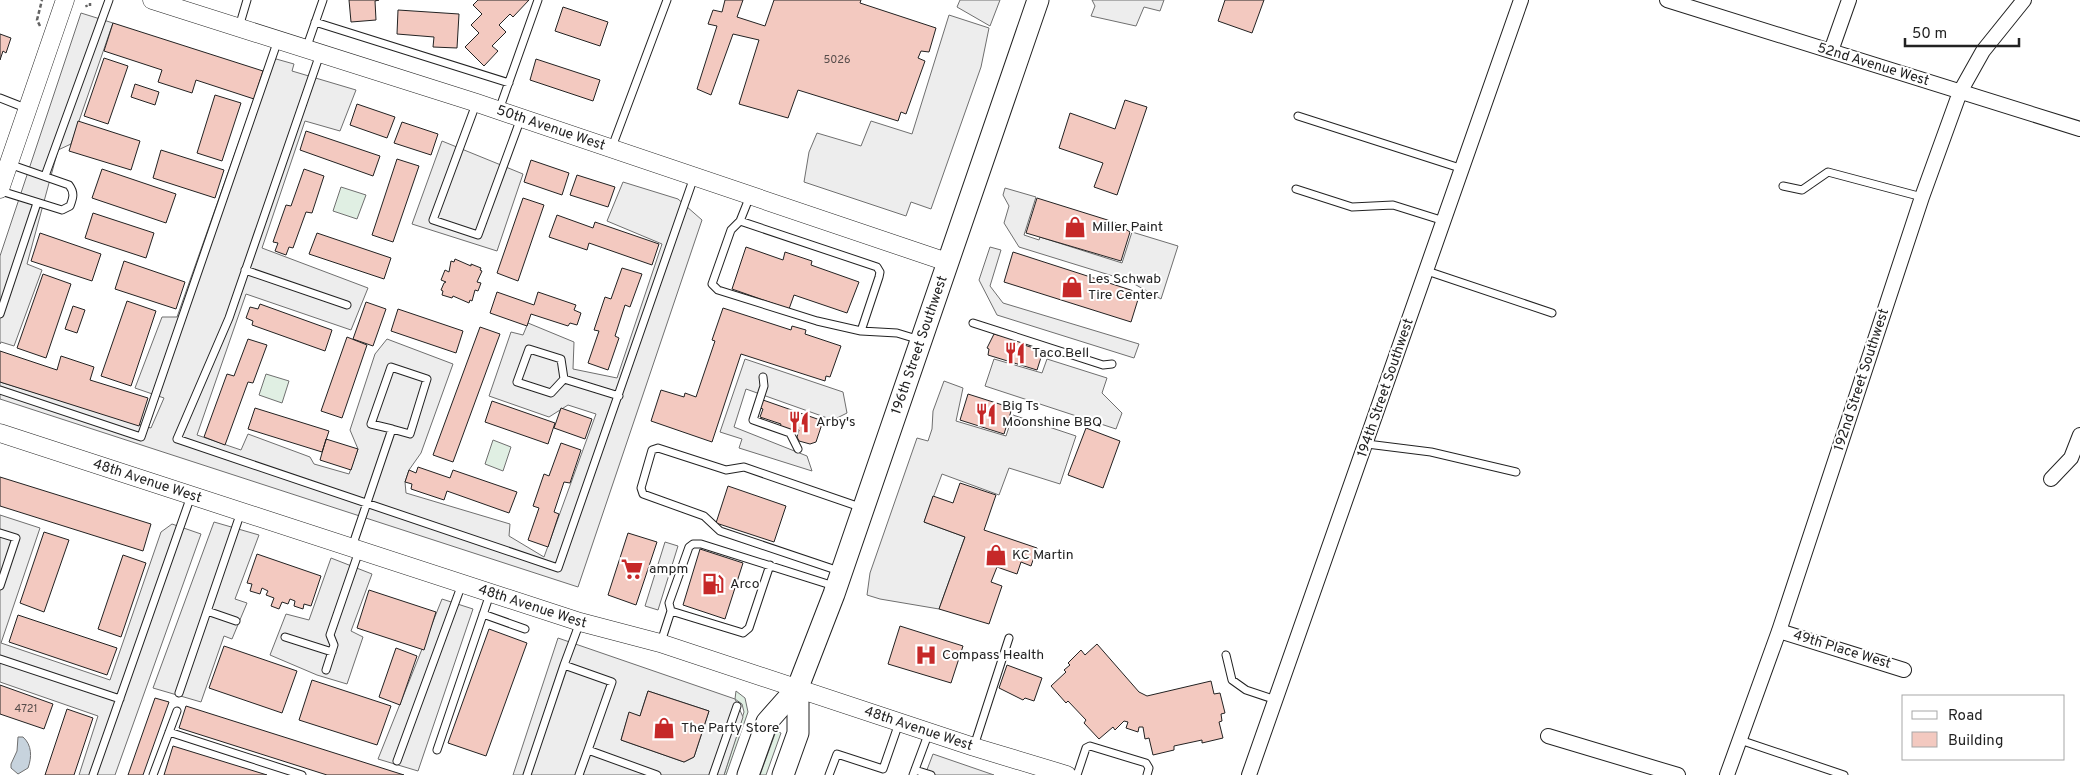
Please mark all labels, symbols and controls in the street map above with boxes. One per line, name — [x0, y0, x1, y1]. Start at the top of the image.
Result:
scale bar — [1905, 15, 2019, 47]
text: 50 m — [1912, 25, 1947, 44]
street label: 52nd Avenue West — [1815, 40, 1931, 90]
house number: 5026 — [823, 53, 851, 67]
street label: 50th Avenue West — [494, 102, 608, 154]
shop icon: Miller Paint — [1062, 214, 1088, 240]
place label: Miller Paint — [1092, 219, 1163, 236]
place label: Les Schwab Tire Center — [1088, 271, 1161, 304]
street label: 196th Street Southwest — [888, 273, 951, 417]
shop icon: Les Schwab Tire Center — [1059, 274, 1085, 300]
street label: 192nd Street Southwest — [1831, 307, 1893, 453]
street label: 194th Street Southwest — [1354, 316, 1418, 460]
restaurant icon: Taco Bell — [1002, 340, 1028, 366]
place label: Taco Bell — [1032, 345, 1089, 362]
place label: Big Ts Moonshine BBQ — [1002, 398, 1102, 431]
restaurant icon: Big Ts Moonshine BBQ — [973, 401, 999, 427]
restaurant icon: Arby's — [786, 409, 812, 435]
place label: Arby's — [816, 414, 856, 431]
street label: 48th Avenue West — [91, 455, 204, 507]
shop icon: KC Martin — [983, 542, 1009, 568]
place label: KC Martin — [1012, 547, 1074, 564]
supermarket icon: ampm — [619, 556, 645, 582]
place label: ampm — [649, 561, 688, 578]
fuel station icon: Arco — [700, 571, 726, 597]
place label: Arco — [730, 576, 760, 593]
street label: 48th Avenue West — [476, 581, 589, 632]
street label: 49th Place West — [1791, 627, 1893, 673]
hospital icon: Compass Health — [913, 642, 939, 668]
place label: Compass Health — [942, 647, 1044, 664]
legend — [1902, 695, 2065, 760]
house number: 4721 — [14, 702, 38, 716]
street label: 48th Avenue West — [862, 703, 975, 754]
text: Road — [1948, 707, 1983, 726]
shop icon: The Party Store — [651, 715, 677, 741]
place label: The Party Store — [681, 720, 779, 737]
text: Building — [1948, 732, 2003, 751]

